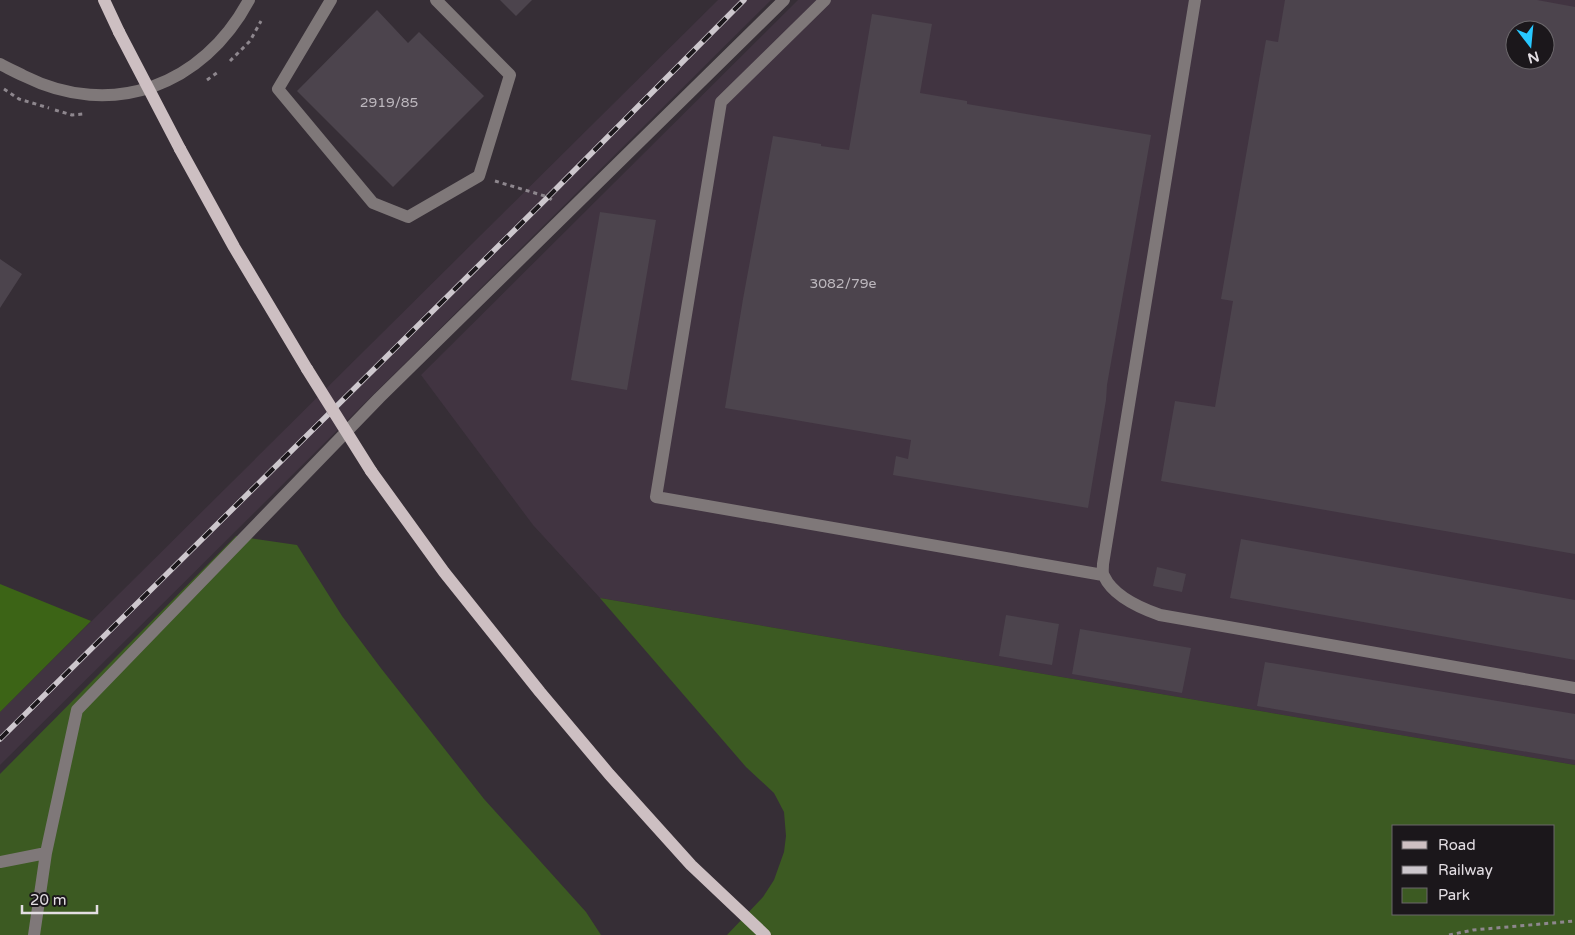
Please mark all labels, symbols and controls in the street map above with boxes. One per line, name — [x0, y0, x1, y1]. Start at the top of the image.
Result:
north arrow — [1505, 20, 1555, 70]
text: N — [1526, 47, 1541, 67]
house number: 2919/85 — [360, 94, 418, 111]
house number: 3082/79e — [809, 275, 877, 292]
legend — [1392, 825, 1555, 915]
text: Road — [1438, 836, 1476, 854]
text: Railway — [1438, 861, 1493, 879]
scale bar — [22, 882, 98, 914]
text: Park — [1438, 886, 1470, 904]
text: 20 m — [30, 891, 67, 909]

